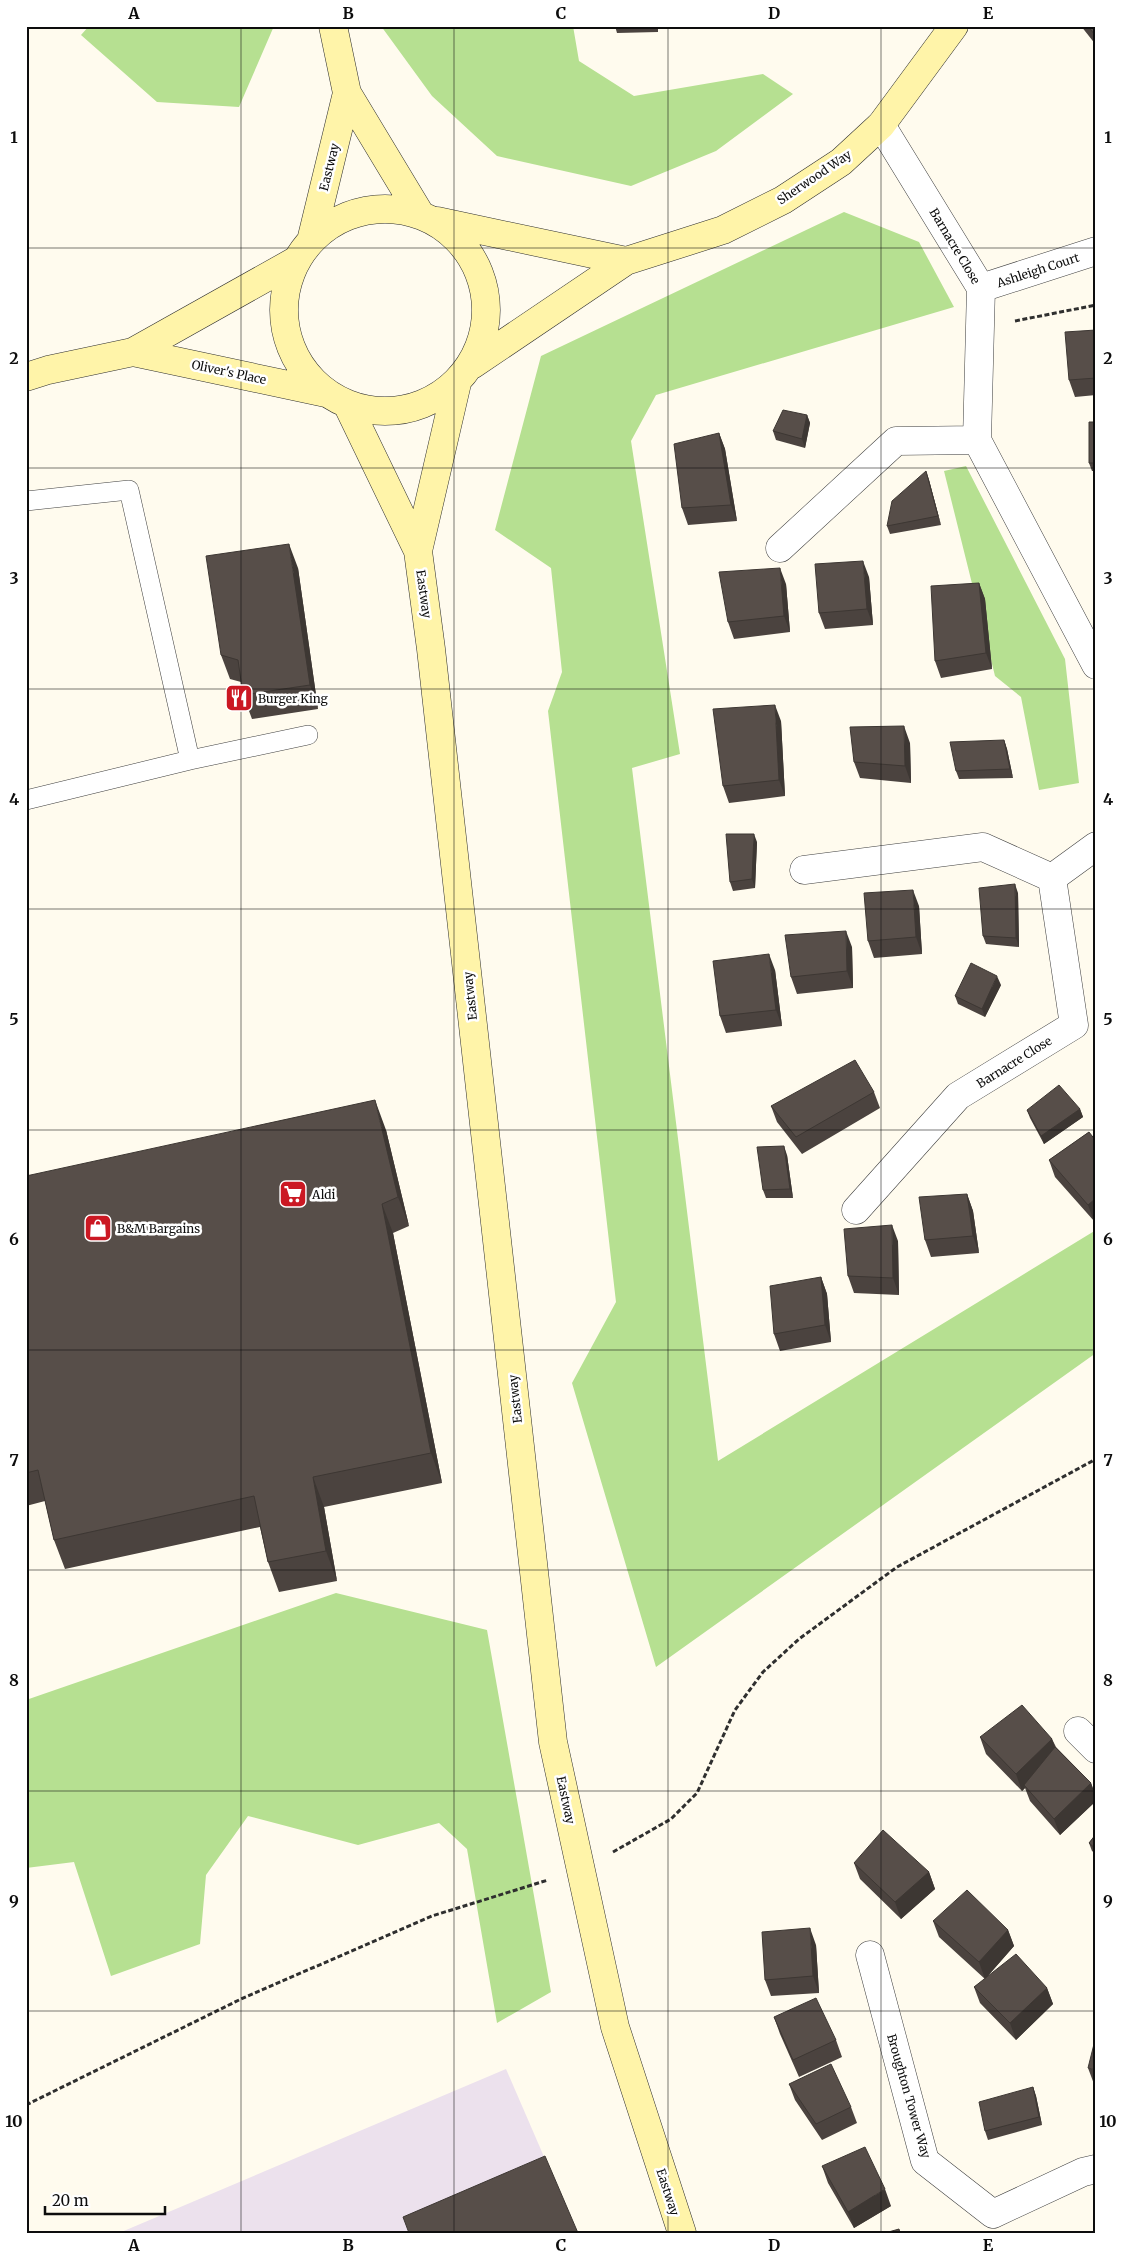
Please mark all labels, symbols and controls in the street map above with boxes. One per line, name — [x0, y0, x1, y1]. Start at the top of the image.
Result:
text: A — [127, 3, 140, 23]
text: B — [342, 3, 354, 23]
text: C — [556, 3, 566, 23]
text: D — [768, 3, 780, 23]
text: E — [983, 3, 994, 23]
text: 1 — [10, 127, 18, 147]
text: 1 — [1104, 127, 1112, 147]
street label: Eastway — [316, 142, 342, 192]
street label: Sherwood Way — [774, 147, 854, 207]
street label: Barnacre Close — [927, 205, 983, 287]
street label: Ashleigh Court — [994, 249, 1081, 291]
text: 2 — [9, 348, 19, 368]
text: 2 — [1103, 348, 1113, 368]
street label: Oliver's Place — [190, 357, 268, 387]
text: 3 — [9, 568, 19, 588]
text: 3 — [1103, 568, 1113, 588]
street label: Eastway — [413, 569, 435, 619]
restaurant icon: Burger King — [224, 683, 254, 713]
place label: Burger King — [258, 691, 329, 706]
text: 4 — [9, 789, 19, 809]
text: 4 — [1103, 789, 1113, 809]
street label: Eastway — [460, 971, 480, 1021]
text: 5 — [9, 1009, 19, 1029]
text: 5 — [1103, 1009, 1113, 1029]
street label: Barnacre Close — [974, 1033, 1054, 1091]
supermarket icon: Aldi — [278, 1179, 308, 1209]
place label: Aldi — [311, 1187, 336, 1202]
shop icon: B&M Bargains — [83, 1213, 113, 1243]
place label: B&M Bargains — [117, 1221, 200, 1236]
text: 6 — [9, 1229, 19, 1249]
text: 6 — [1103, 1229, 1113, 1249]
street label: Eastway — [505, 1374, 525, 1424]
text: 7 — [9, 1450, 19, 1470]
text: 7 — [1103, 1450, 1113, 1470]
text: 8 — [9, 1670, 19, 1690]
text: 8 — [1103, 1670, 1113, 1690]
street label: Eastway — [554, 1775, 578, 1825]
text: 9 — [9, 1891, 19, 1911]
text: 9 — [1103, 1891, 1113, 1911]
street label: Broughton Tower Way — [884, 2032, 934, 2160]
text: 10 — [5, 2111, 23, 2131]
text: 10 — [1099, 2111, 1117, 2131]
street label: Eastway — [653, 2167, 683, 2217]
scale bar — [45, 2184, 165, 2216]
text: 20 m — [52, 2191, 89, 2210]
text: A — [127, 2235, 140, 2255]
text: B — [342, 2235, 354, 2255]
text: C — [556, 2235, 566, 2255]
text: D — [768, 2235, 780, 2255]
text: E — [983, 2235, 994, 2255]

